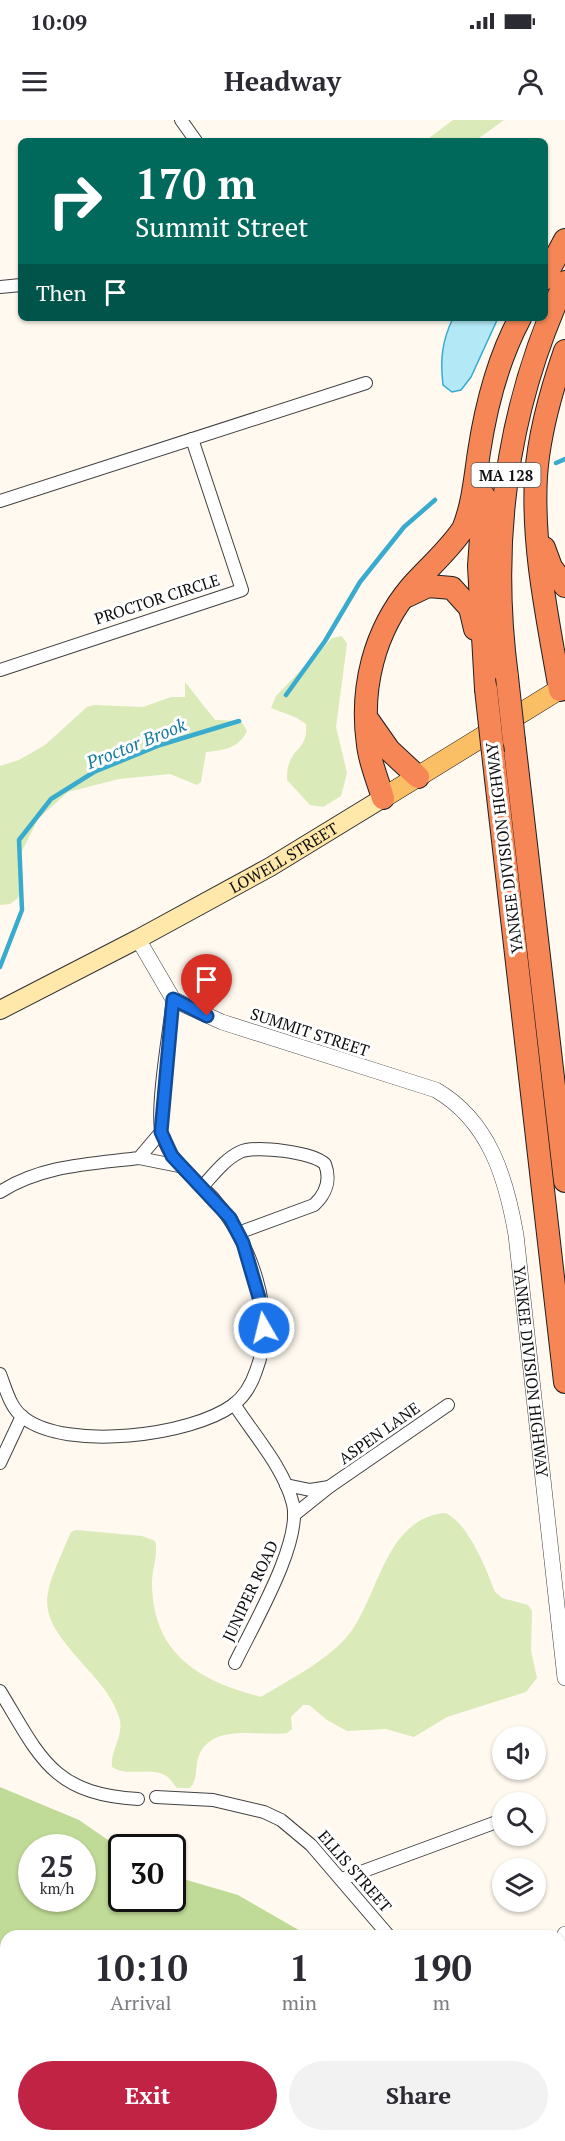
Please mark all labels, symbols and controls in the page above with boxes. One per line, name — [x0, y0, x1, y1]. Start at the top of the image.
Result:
text: 10:09 — [30, 7, 87, 36]
text: Headway — [224, 63, 341, 99]
icon: menu — [18, 65, 51, 98]
icon: person — [514, 65, 547, 98]
text: 170 m — [135, 155, 256, 211]
icon: right — [36, 162, 114, 240]
text: Summit Street — [135, 209, 308, 245]
icon: arrive — [99, 276, 132, 309]
text: Then — [36, 278, 87, 307]
road number: MA 128 — [472, 463, 540, 487]
street label: PROCTOR CIRCLE — [92, 568, 222, 630]
water label: Proctor Brook — [82, 712, 190, 774]
street label: YANKEE DIVISION HIGHWAY — [480, 740, 528, 955]
street label: LOWELL STREET — [225, 817, 342, 898]
pin — [181, 954, 232, 1016]
icon: arrive — [190, 963, 223, 996]
street label: SUMMIT STREET — [248, 1002, 372, 1062]
street label: YANKEE DIVISION HIGHWAY — [508, 1265, 554, 1479]
position arrow — [232, 1296, 296, 1360]
street label: ASPEN LANE — [334, 1397, 424, 1469]
street label: JUNIPER ROAD — [217, 1537, 283, 1645]
map controls — [492, 1726, 546, 1912]
button: sound — [492, 1726, 546, 1780]
button: search — [492, 1792, 546, 1846]
street label: ELLIS STREET — [313, 1825, 397, 1917]
speed limit sign: 30 — [108, 1834, 186, 1912]
text: 25 — [40, 1846, 74, 1886]
button: layers — [492, 1858, 546, 1912]
text: km/h — [40, 1878, 74, 1898]
text: 10:10 — [94, 1944, 188, 1991]
text: 1 — [289, 1944, 310, 1991]
text: 190 — [411, 1944, 472, 1991]
text: Arrival — [110, 1989, 172, 2016]
text: min — [282, 1989, 317, 2016]
text: m — [433, 1989, 450, 2016]
button: Exit — [18, 2061, 277, 2130]
button: Share — [289, 2061, 548, 2130]

